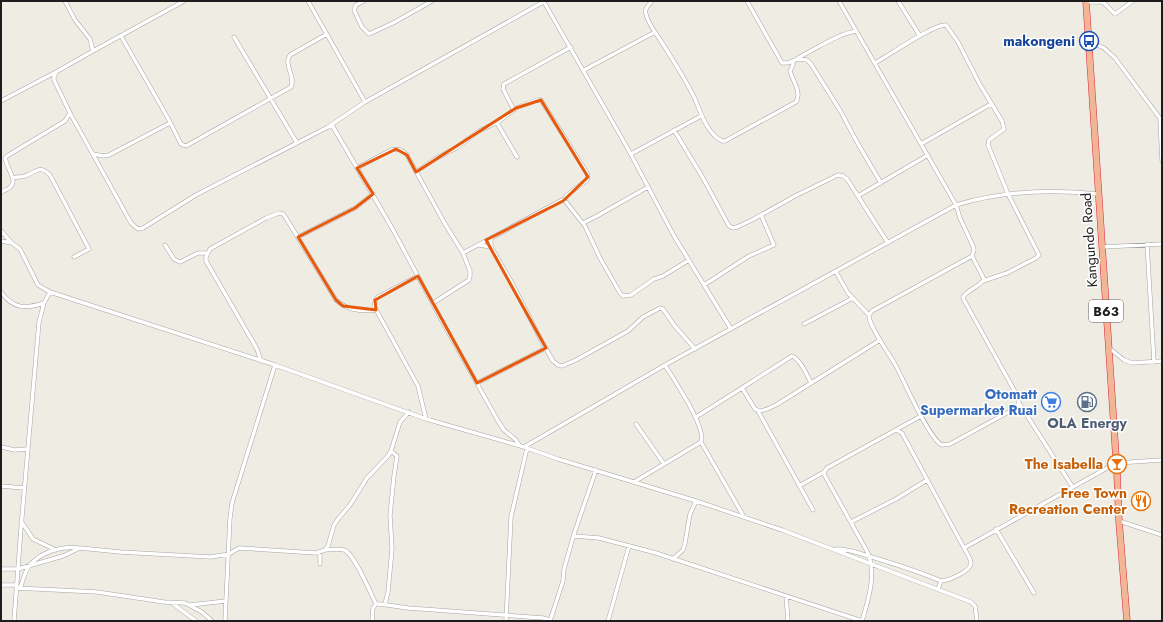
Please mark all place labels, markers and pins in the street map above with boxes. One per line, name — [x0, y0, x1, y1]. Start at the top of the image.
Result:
bus stop icon: makongeni — [1078, 30, 1100, 52]
place label: makongeni — [1003, 31, 1075, 51]
place label: Otomatt Supermarket Ruai — [920, 384, 1038, 420]
supermarket icon: Otomatt Supermarket Ruai — [1040, 391, 1062, 413]
fuel station icon: OLA Energy — [1076, 391, 1098, 413]
place label: OLA Energy — [1047, 413, 1128, 433]
bar icon: The Isabella — [1106, 453, 1128, 475]
place label: The Isabella — [1025, 454, 1103, 474]
place label: Free Town Recreation Center — [1009, 483, 1127, 519]
restaurant icon: Free Town Recreation Center — [1130, 490, 1152, 512]

